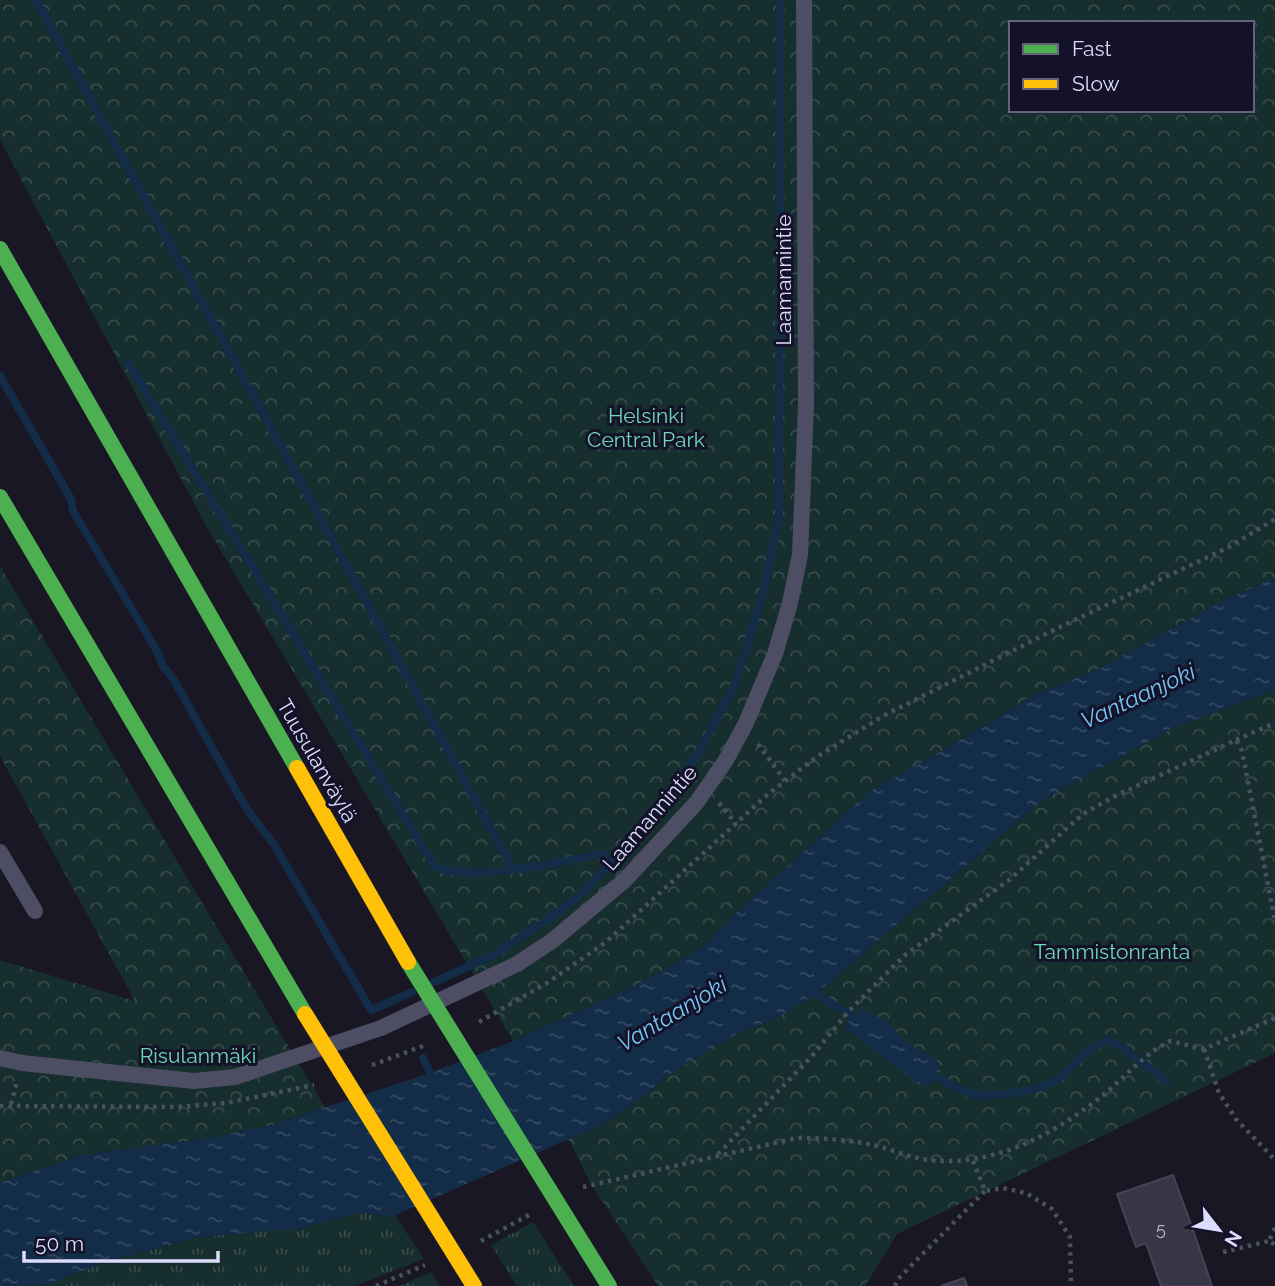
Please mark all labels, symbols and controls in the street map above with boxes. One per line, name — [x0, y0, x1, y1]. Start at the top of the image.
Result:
legend — [1009, 21, 1254, 112]
text: Fast — [1072, 36, 1112, 61]
text: Slow — [1072, 71, 1120, 96]
street label: Laamannintie — [771, 214, 796, 346]
park label: Helsinki Central Park — [587, 403, 705, 452]
water label: Vantaanjoki — [1076, 657, 1200, 734]
street label: Tuusulanväylä — [272, 695, 363, 827]
street label: Laamannintie — [597, 760, 702, 875]
park label: Tammistonranta — [1034, 939, 1190, 964]
water label: Vantaanjoki — [612, 970, 732, 1057]
park label: Risulanmäki — [140, 1043, 256, 1068]
north arrow — [1184, 1195, 1254, 1265]
house number: 5 — [1156, 1218, 1166, 1239]
scale bar — [24, 1220, 219, 1264]
text: N — [1220, 1227, 1247, 1251]
text: 50 m — [35, 1231, 84, 1256]

